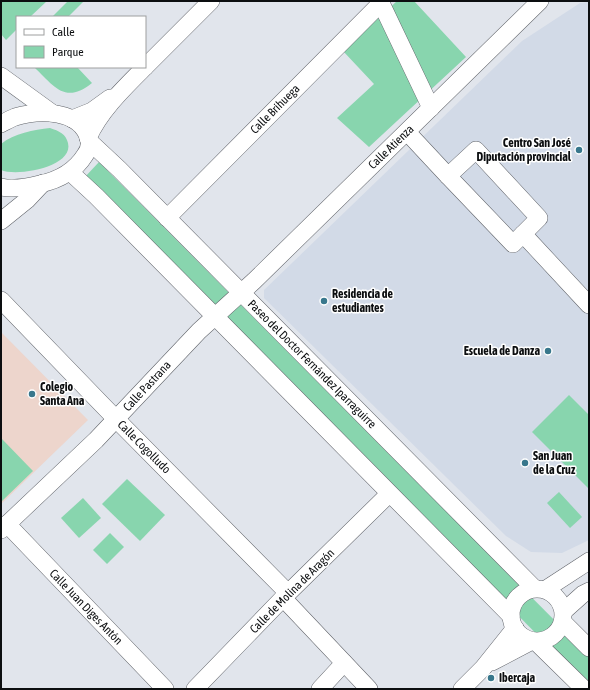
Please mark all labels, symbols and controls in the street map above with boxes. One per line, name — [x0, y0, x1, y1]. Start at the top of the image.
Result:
legend — [16, 16, 146, 68]
text: Calle — [52, 25, 75, 39]
text: Parque — [52, 45, 84, 59]
street label: Calle Brihuega — [247, 81, 303, 137]
street label: Calle Atienza — [365, 122, 417, 172]
place label: Centro San José Diputación provincial — [476, 136, 572, 164]
marker: Centro San José Diputación provincial — [574, 145, 584, 155]
place label: Residencia de estudiantes — [332, 287, 394, 315]
marker: Residencia de estudiantes — [319, 296, 329, 306]
street label: Paseo del Doctor Fernández Iparraguirre — [245, 297, 379, 431]
place label: Escuela de Danza — [464, 344, 540, 358]
marker: Escuela de Danza — [543, 346, 553, 356]
street label: Calle Pastrana — [120, 358, 174, 414]
place label: Colegio Santa Ana — [40, 380, 85, 408]
marker: Colegio Santa Ana — [27, 389, 37, 399]
street label: Calle Cogolludo — [115, 418, 174, 477]
place label: San Juan de la Cruz — [533, 449, 576, 477]
marker: San Juan de la Cruz — [520, 458, 530, 468]
street label: Calle de Molina de Aragón — [247, 546, 337, 636]
street label: Calle Juan Diges Antón — [47, 566, 125, 648]
place label: Ibercaja — [499, 671, 536, 685]
marker: Ibercaja — [486, 673, 496, 683]

